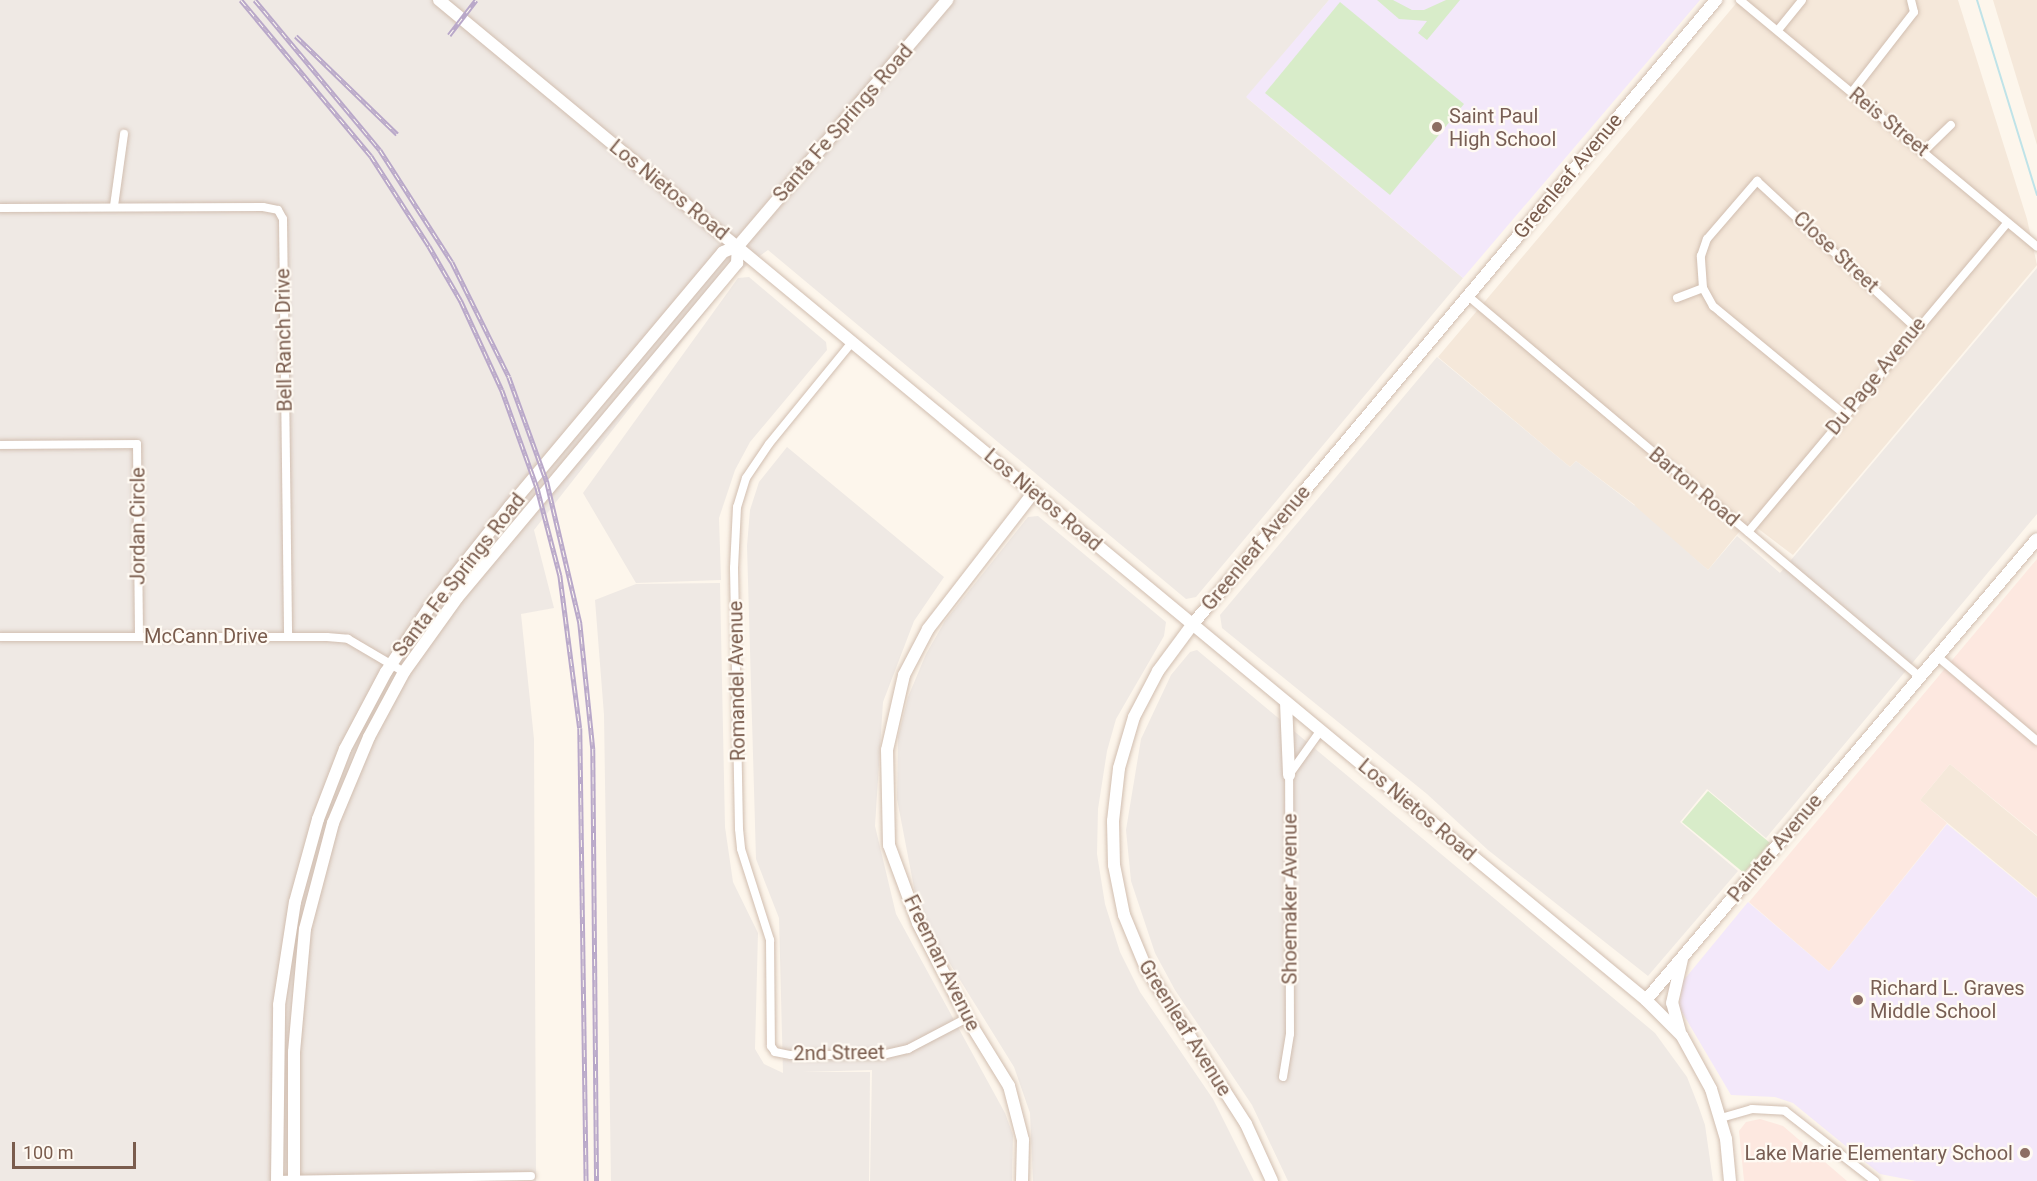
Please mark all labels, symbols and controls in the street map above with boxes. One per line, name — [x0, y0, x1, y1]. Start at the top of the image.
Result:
street label: Santa Fe Springs Road — [768, 39, 918, 207]
street label: Reis Street — [1844, 83, 1934, 161]
place label: Saint Paul High School — [1449, 104, 1556, 151]
street label: Greenleaf Avenue — [1509, 108, 1627, 244]
marker: Saint Paul High School — [1430, 120, 1444, 134]
street label: Los Nietos Road — [605, 135, 733, 245]
street label: Close Street — [1788, 206, 1884, 298]
street label: Bell Ranch Drive — [271, 268, 297, 412]
street label: Du Page Avenue — [1821, 312, 1931, 440]
street label: Barton Road — [1644, 442, 1744, 532]
street label: Los Nietos Road — [979, 444, 1107, 556]
street label: Jordan Circle — [126, 467, 150, 585]
street label: Greenleaf Avenue — [1197, 480, 1315, 616]
street label: Santa Fe Springs Road — [388, 488, 530, 662]
street label: Romandel Avenue — [724, 601, 750, 761]
street label: McCann Drive — [144, 624, 268, 648]
street label: Los Nietos Road — [1353, 754, 1481, 866]
street label: Painter Avenue — [1723, 789, 1827, 907]
street label: Shoemaker Avenue — [1278, 813, 1302, 985]
street label: Freeman Avenue — [899, 891, 985, 1035]
street label: Greenleaf Avenue — [1133, 955, 1237, 1101]
place label: Richard L. Graves Middle School — [1870, 976, 2025, 1023]
marker: Richard L. Graves Middle School — [1851, 993, 1865, 1007]
street label: 2nd Street — [793, 1040, 885, 1066]
scale bar — [15, 1130, 140, 1168]
place label: Lake Marie Elementary School — [1744, 1141, 2013, 1165]
text: 100 m — [23, 1142, 74, 1163]
marker: Lake Marie Elementary School — [2018, 1146, 2032, 1160]

